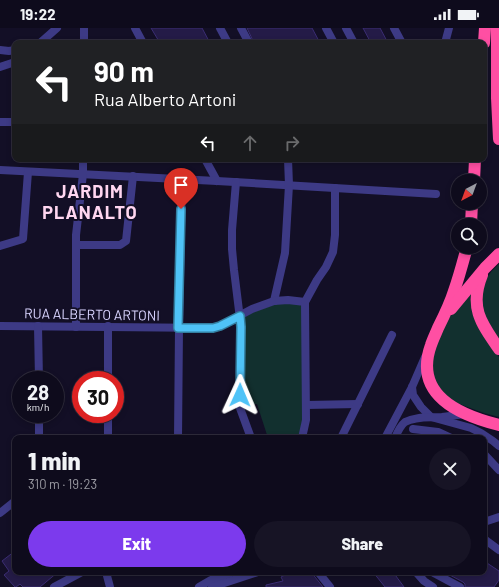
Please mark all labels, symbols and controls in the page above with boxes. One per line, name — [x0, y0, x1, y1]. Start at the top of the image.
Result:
text: 19:22 — [20, 5, 56, 23]
text: 90 m — [94, 54, 154, 88]
icon: left — [28, 56, 80, 108]
text: Rua Alberto Artoni — [94, 88, 236, 110]
icon: left — [197, 132, 219, 154]
icon: ahead — [239, 132, 261, 154]
icon: right — [281, 132, 303, 154]
pin — [164, 168, 198, 209]
icon: arrive — [170, 174, 192, 196]
north arrow — [451, 174, 487, 210]
map controls — [451, 174, 487, 254]
district label: JARDIM PLANALTO — [42, 180, 138, 223]
button: search — [451, 218, 487, 254]
street label: RUA ALBERTO ARTONI — [24, 304, 160, 324]
speed limit sign: 30 — [72, 371, 124, 423]
position arrow — [219, 374, 261, 416]
text: 28 — [27, 380, 49, 404]
text: km/h — [27, 401, 49, 413]
text: 1 min — [28, 446, 81, 475]
button: close — [429, 448, 471, 490]
text: 310 m · 19:23 — [28, 476, 97, 492]
button: Exit — [28, 521, 246, 567]
button: Share — [254, 521, 471, 567]

